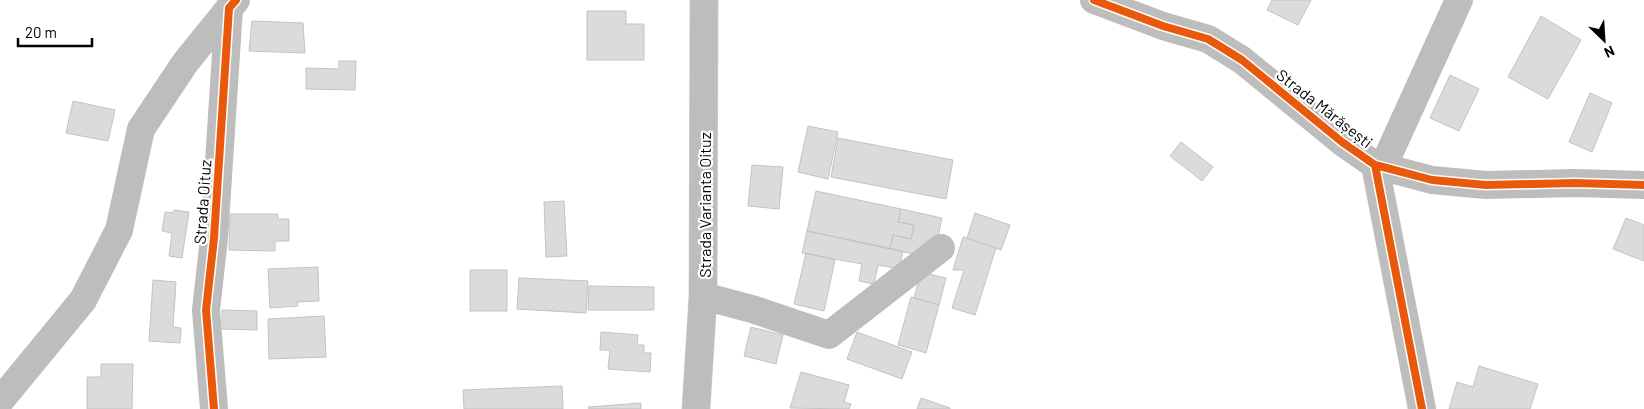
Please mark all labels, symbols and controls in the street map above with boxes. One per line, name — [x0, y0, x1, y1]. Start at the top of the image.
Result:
scale bar — [18, 15, 91, 47]
north arrow — [1579, 15, 1629, 65]
text: 20 m — [25, 23, 57, 41]
text: N — [1602, 43, 1618, 62]
street label: Strada Mărășești — [1273, 65, 1377, 151]
street label: Strada Varianta Oituz — [695, 132, 714, 278]
street label: Strada Oituz — [190, 159, 214, 245]

